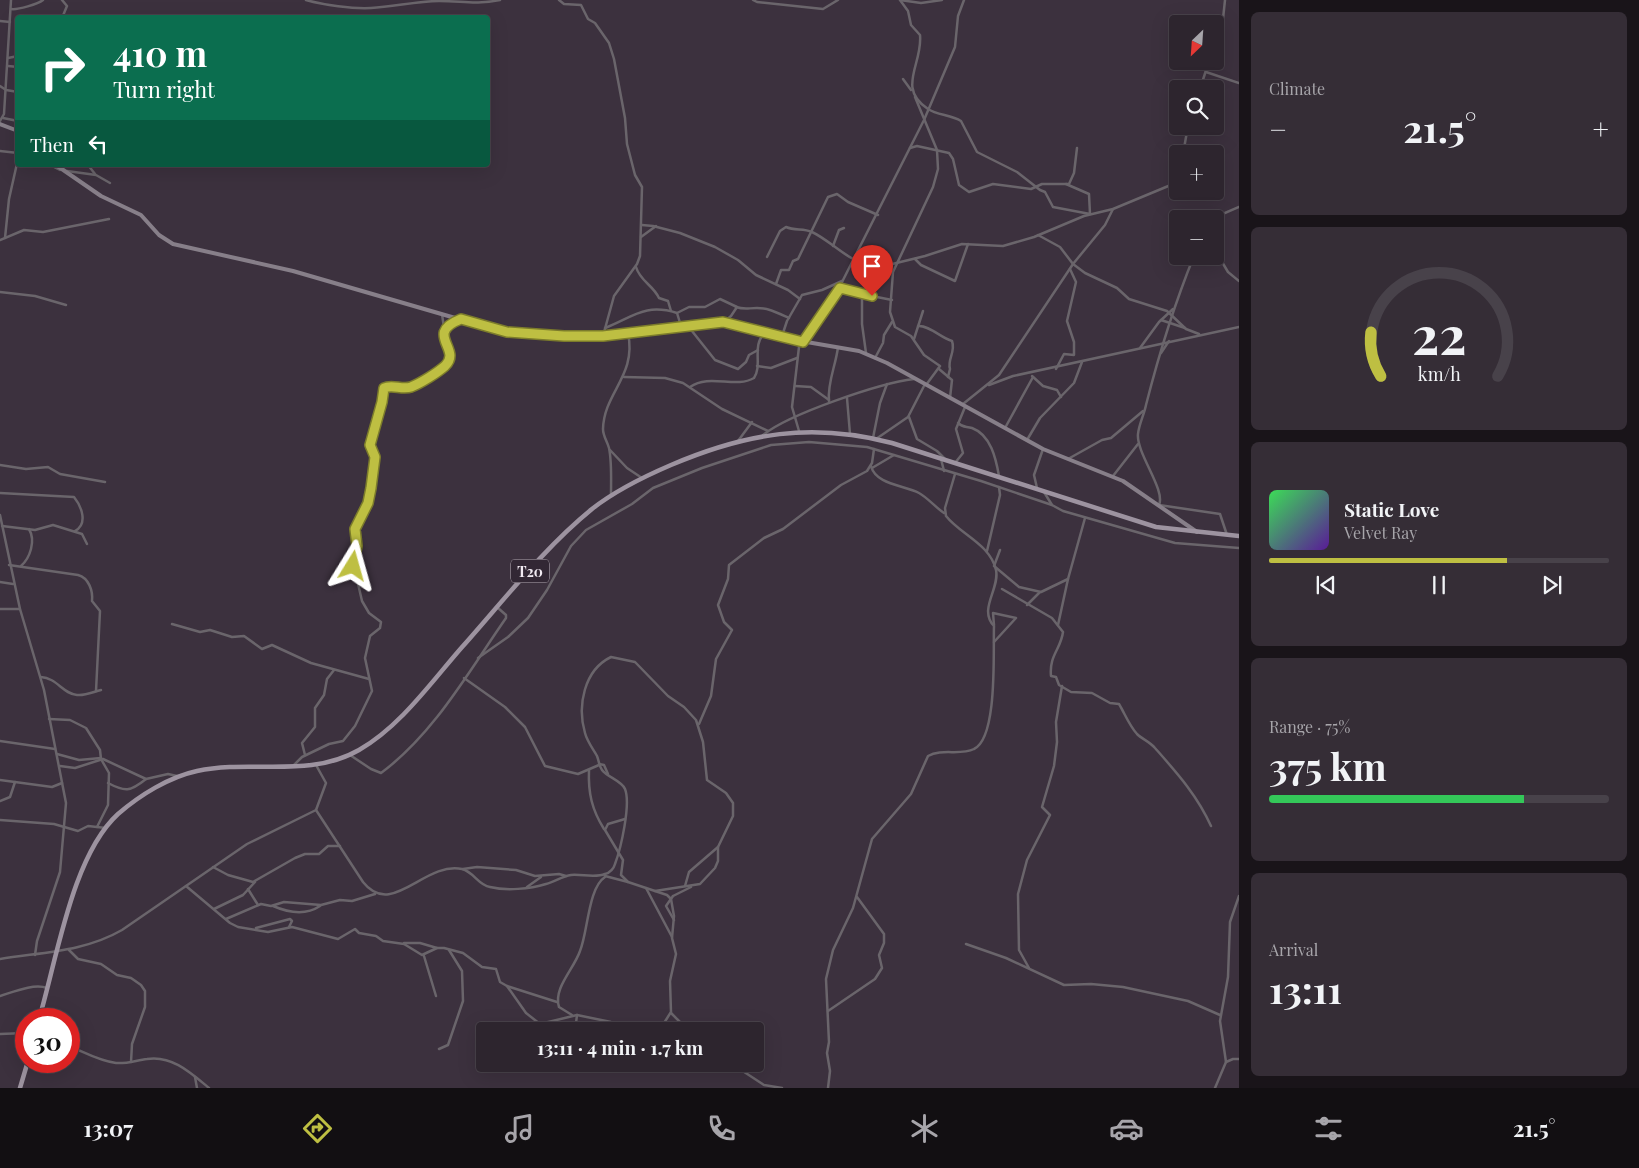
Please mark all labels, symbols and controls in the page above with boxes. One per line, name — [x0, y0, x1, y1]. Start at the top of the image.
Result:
north arrow — [1169, 15, 1224, 70]
map controls — [1169, 15, 1224, 265]
text: 410 m — [113, 29, 207, 76]
icon: right — [30, 35, 95, 100]
text: Turn right — [113, 74, 215, 104]
text: Climate — [1269, 78, 1325, 99]
button: search — [1169, 80, 1224, 135]
text: 21.5° — [1403, 102, 1476, 153]
text: − — [1269, 110, 1287, 147]
text: + — [1593, 110, 1609, 147]
icon: left — [84, 130, 112, 158]
text: Then — [30, 131, 74, 157]
button: + — [1169, 145, 1224, 200]
button: − — [1169, 210, 1224, 265]
pin — [851, 245, 893, 296]
icon: arrive — [858, 252, 886, 280]
text: 22 — [1412, 299, 1466, 368]
text: km/h — [1418, 362, 1461, 385]
text: Static Love — [1344, 496, 1439, 522]
text: Velvet Ray — [1344, 522, 1417, 543]
position arrow — [326, 539, 378, 591]
road number: T20 — [511, 560, 549, 582]
icon: previous — [1312, 571, 1340, 599]
icon: pause — [1425, 571, 1453, 599]
icon: next — [1538, 571, 1566, 599]
text: Range · 75% — [1269, 716, 1350, 737]
text: 375 km — [1269, 740, 1387, 791]
text: Arrival — [1269, 939, 1318, 960]
text: 13:11 — [1269, 963, 1342, 1014]
speed limit sign: 30 — [15, 1008, 80, 1073]
text: 13:11 · 4 min · 1.7 km — [537, 1034, 703, 1060]
icon: directions — [300, 1111, 335, 1146]
icon: music — [502, 1111, 537, 1146]
icon: phone — [704, 1111, 739, 1146]
icon: climate — [907, 1111, 942, 1146]
icon: car — [1109, 1111, 1144, 1146]
icon: filters — [1311, 1111, 1346, 1146]
text: 13:07 — [84, 1113, 133, 1143]
text: 21.5° — [1513, 1113, 1555, 1143]

